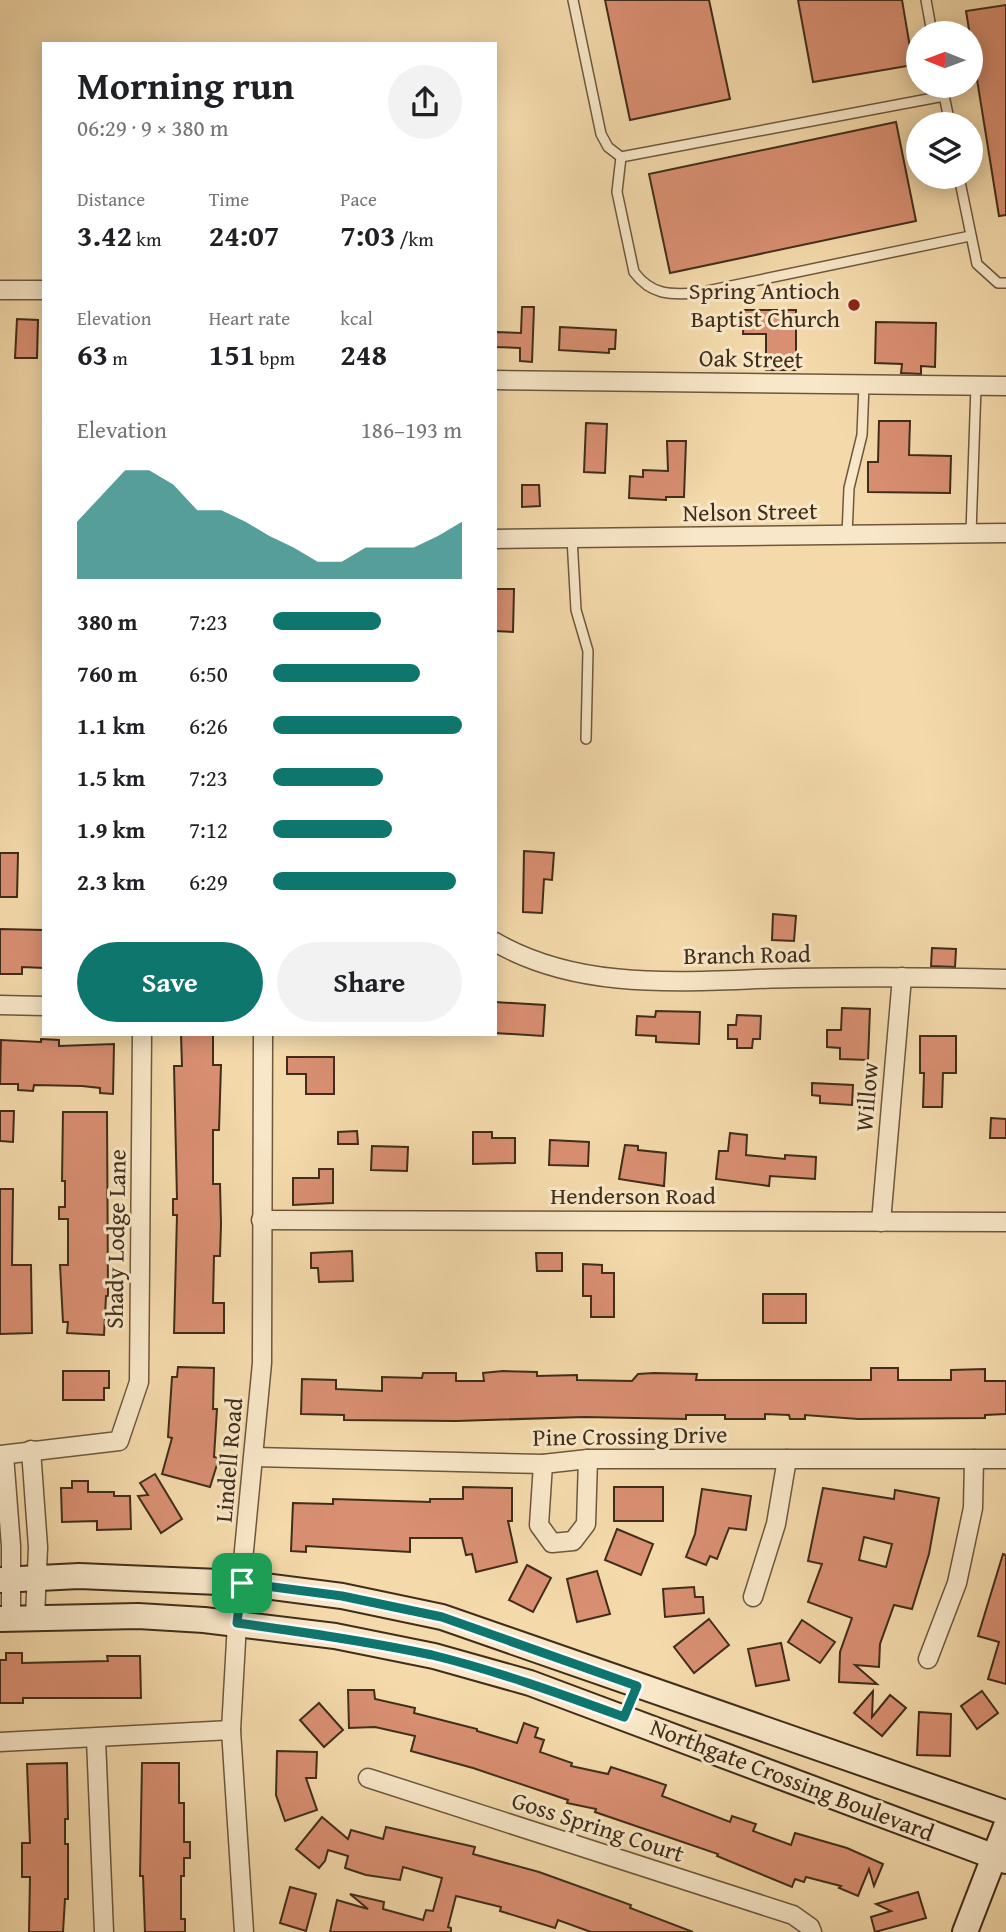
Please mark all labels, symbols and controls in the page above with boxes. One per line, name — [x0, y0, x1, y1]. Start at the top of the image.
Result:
north arrow — [906, 21, 984, 98]
map controls — [906, 21, 983, 189]
text: Morning run — [77, 57, 294, 113]
button: share — [388, 65, 462, 139]
text: 06:29 · 9 × 380 m — [77, 111, 229, 144]
button: layers — [906, 112, 983, 189]
text: Distance — [77, 185, 145, 213]
text: Time — [209, 185, 249, 213]
text: Pace — [340, 185, 377, 213]
text: 3.42 — [77, 213, 132, 257]
text: 24:07 — [209, 213, 279, 257]
text: 7:03 — [340, 213, 395, 257]
text: km — [132, 225, 161, 253]
text: /km — [395, 225, 434, 253]
place label: Spring Antioch Baptist Church — [689, 273, 841, 336]
marker: Spring Antioch Baptist Church — [846, 297, 862, 313]
text: Elevation — [77, 304, 151, 332]
text: Heart rate — [209, 304, 290, 332]
text: kcal — [340, 304, 373, 332]
text: 63 — [77, 332, 108, 376]
text: 151 — [209, 332, 255, 376]
text: 248 — [340, 332, 387, 376]
street label: Oak Street — [699, 340, 804, 377]
text: m — [108, 344, 128, 372]
text: bpm — [255, 344, 295, 372]
text: Elevation — [77, 413, 167, 446]
text: 186–193 m — [361, 413, 462, 446]
street label: Nelson Street — [682, 493, 818, 530]
text: 380 m — [77, 605, 138, 638]
text: 7:23 — [189, 605, 228, 638]
text: 760 m — [77, 657, 138, 690]
text: 6:50 — [189, 657, 228, 690]
text: 1.1 km — [77, 709, 145, 742]
text: 6:26 — [189, 709, 228, 742]
text: 1.5 km — [77, 761, 145, 794]
text: 7:23 — [189, 761, 228, 794]
text: 1.9 km — [77, 813, 145, 846]
text: 7:12 — [189, 813, 228, 846]
text: 2.3 km — [77, 865, 145, 898]
text: 6:29 — [189, 865, 228, 898]
street label: Branch Road — [683, 936, 811, 973]
button: Save — [77, 942, 263, 1022]
button: Share — [277, 942, 462, 1022]
street label: Willow — [846, 1061, 887, 1133]
street label: Shady Lodge Lane — [96, 1149, 135, 1329]
street label: Henderson Road — [550, 1178, 716, 1213]
street label: Lindell Road — [206, 1396, 251, 1524]
street label: Pine Crossing Drive — [532, 1416, 728, 1455]
pin — [212, 1553, 272, 1613]
icon: arrive — [223, 1564, 261, 1602]
street label: Northgate Crossing Boulevard — [645, 1709, 939, 1850]
street label: Goss Spring Court — [507, 1782, 689, 1871]

